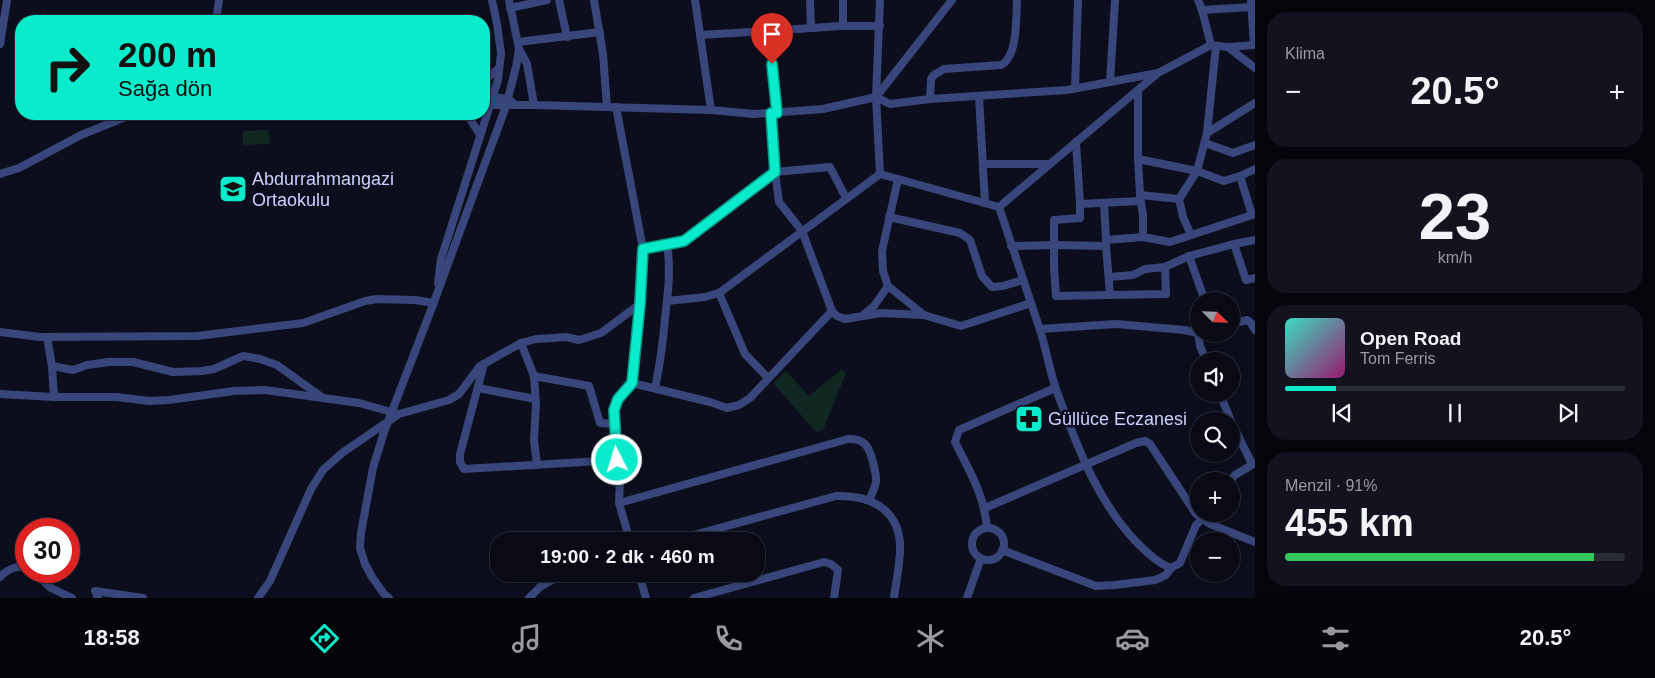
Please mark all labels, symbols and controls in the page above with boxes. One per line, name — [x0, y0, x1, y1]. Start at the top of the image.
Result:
pin — [751, 13, 793, 64]
icon: arrive — [758, 20, 786, 48]
icon: right — [35, 35, 100, 100]
text: 200 m — [118, 35, 217, 74]
text: Klima — [1285, 45, 1325, 62]
text: 20.5° — [1410, 70, 1500, 112]
text: Sağa dön — [118, 76, 212, 101]
text: − — [1285, 76, 1301, 107]
text: + — [1609, 76, 1625, 107]
place label: Abdurrahmangazi Ortaokulu — [252, 169, 394, 210]
school or university icon: Abdurrahmangazi Ortaokulu — [218, 174, 248, 204]
text: 23 — [1419, 180, 1491, 253]
text: km/h — [1438, 249, 1472, 266]
north arrow — [1190, 292, 1240, 342]
map controls — [1190, 292, 1240, 582]
text: Open Road — [1360, 328, 1461, 349]
text: Tom Ferris — [1360, 350, 1436, 367]
button: sound — [1190, 352, 1240, 402]
icon: previous — [1328, 399, 1356, 427]
icon: pause — [1441, 399, 1469, 427]
icon: next — [1554, 399, 1582, 427]
pharmacy icon: Güllüce Eczanesi — [1014, 404, 1044, 434]
place label: Güllüce Eczanesi — [1048, 409, 1187, 429]
button: search — [1190, 412, 1240, 462]
position arrow — [590, 433, 642, 485]
button: + — [1190, 472, 1240, 522]
text: Menzil · 91% — [1285, 477, 1377, 494]
text: 455 km — [1285, 502, 1414, 544]
speed limit sign: 30 — [15, 518, 80, 583]
button: − — [1190, 532, 1240, 582]
text: 19:00 · 2 dk · 460 m — [540, 546, 715, 567]
icon: directions — [307, 621, 342, 656]
icon: music — [509, 621, 544, 656]
icon: phone — [711, 621, 746, 656]
icon: climate — [913, 621, 948, 656]
icon: car — [1115, 621, 1150, 656]
icon: filters — [1318, 621, 1353, 656]
text: 18:58 — [84, 625, 140, 650]
text: 20.5° — [1520, 625, 1571, 650]

